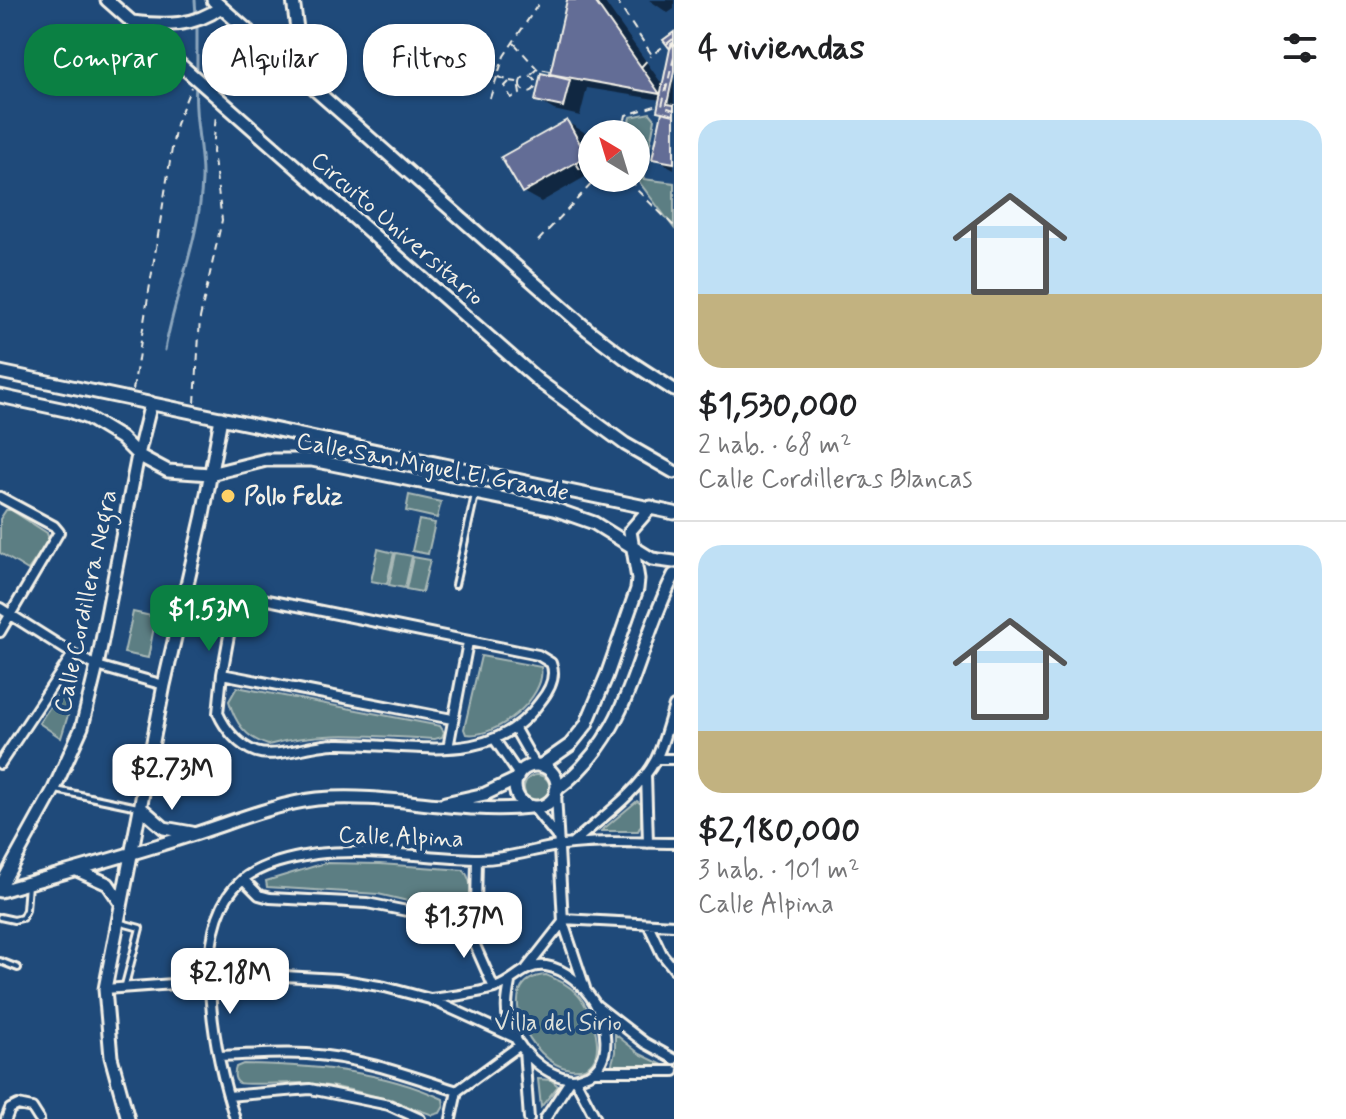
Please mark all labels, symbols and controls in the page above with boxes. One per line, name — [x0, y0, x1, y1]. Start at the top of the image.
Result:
chip: Comprar — [24, 24, 186, 96]
chip: Alquilar — [202, 24, 347, 96]
chip: Filtros — [363, 24, 495, 96]
text: 4 viviendas — [698, 26, 865, 71]
icon: filters — [1278, 26, 1322, 70]
north arrow — [578, 120, 650, 192]
map controls — [578, 120, 650, 192]
street label: Circuito Universitario — [304, 145, 490, 313]
icon: home — [938, 172, 1082, 316]
text: $1,530,000 — [698, 384, 858, 429]
street label: Calle San Miguel El Grande — [294, 426, 572, 509]
text: 2 hab. · 68 m² — [698, 429, 852, 463]
text: Calle Cordilleras Blancas — [698, 463, 973, 497]
place label: Pollo Feliz — [244, 482, 343, 513]
street label: Calle Cordillera Negra — [48, 487, 128, 716]
marker: Pollo Feliz — [219, 487, 237, 505]
pin: $1.53M — [144, 585, 274, 653]
text: $1.53M — [168, 594, 250, 628]
icon: home — [938, 597, 1082, 741]
pin: $2.73M — [107, 744, 237, 812]
text: $2.73M — [130, 753, 214, 787]
text: $2,180,000 — [698, 809, 860, 854]
street label: Calle Alpina — [338, 820, 464, 855]
text: 3 hab. · 101 m² — [698, 854, 860, 888]
text: Calle Alpina — [698, 888, 834, 922]
pin: $1.37M — [399, 892, 529, 960]
text: $1.37M — [424, 901, 504, 935]
pin: $2.18M — [165, 948, 295, 1016]
text: $2.18M — [189, 957, 271, 991]
park label: Villa del Sirio — [494, 1008, 622, 1039]

